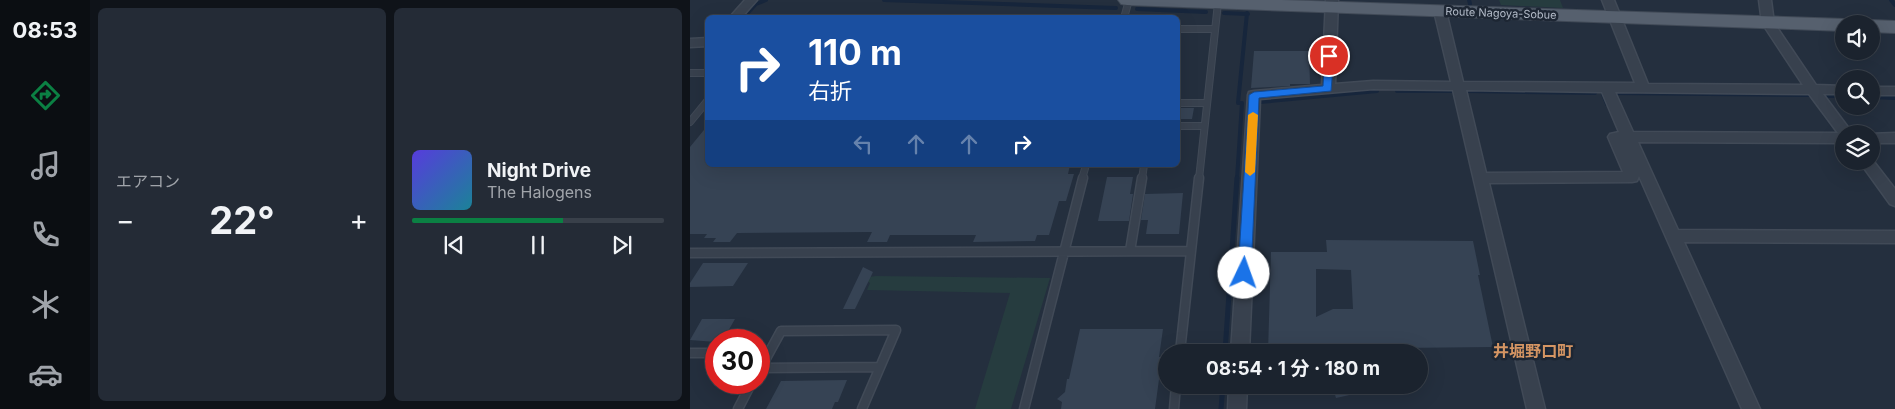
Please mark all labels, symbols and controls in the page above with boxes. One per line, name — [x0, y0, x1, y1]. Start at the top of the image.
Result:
street label: Route Nagoya-Sobue — [1445, 4, 1557, 22]
map controls — [1835, 15, 1880, 170]
button: sound — [1835, 15, 1880, 60]
text: 08:53 — [13, 17, 77, 43]
text: 110 m — [808, 31, 902, 73]
icon: right — [725, 35, 790, 100]
pin — [1308, 35, 1350, 77]
icon: arrive — [1315, 42, 1343, 70]
button: search — [1835, 70, 1880, 115]
icon: directions — [28, 78, 63, 113]
text: 右折 — [808, 78, 852, 104]
button: layers — [1835, 125, 1880, 170]
icon: left — [849, 130, 877, 158]
icon: ahead — [902, 130, 930, 158]
icon: ahead — [955, 130, 983, 158]
icon: right — [1008, 130, 1036, 158]
icon: music — [28, 148, 63, 183]
text: Night Drive — [487, 159, 591, 182]
text: エアコン — [116, 171, 180, 191]
text: The Halogens — [487, 182, 592, 202]
text: 22° — [209, 197, 275, 243]
text: − — [116, 203, 135, 237]
text: + — [349, 203, 368, 237]
icon: phone — [28, 217, 63, 252]
icon: previous — [440, 231, 468, 259]
icon: pause — [524, 231, 552, 259]
icon: next — [608, 231, 636, 259]
position arrow — [1217, 246, 1269, 298]
icon: climate — [28, 287, 63, 322]
speed limit sign: 30 — [705, 329, 770, 394]
district label: 井堀野口町 — [1493, 341, 1573, 361]
icon: car — [28, 357, 63, 392]
text: 08:54 · 1 分 · 180 m — [1206, 357, 1380, 380]

